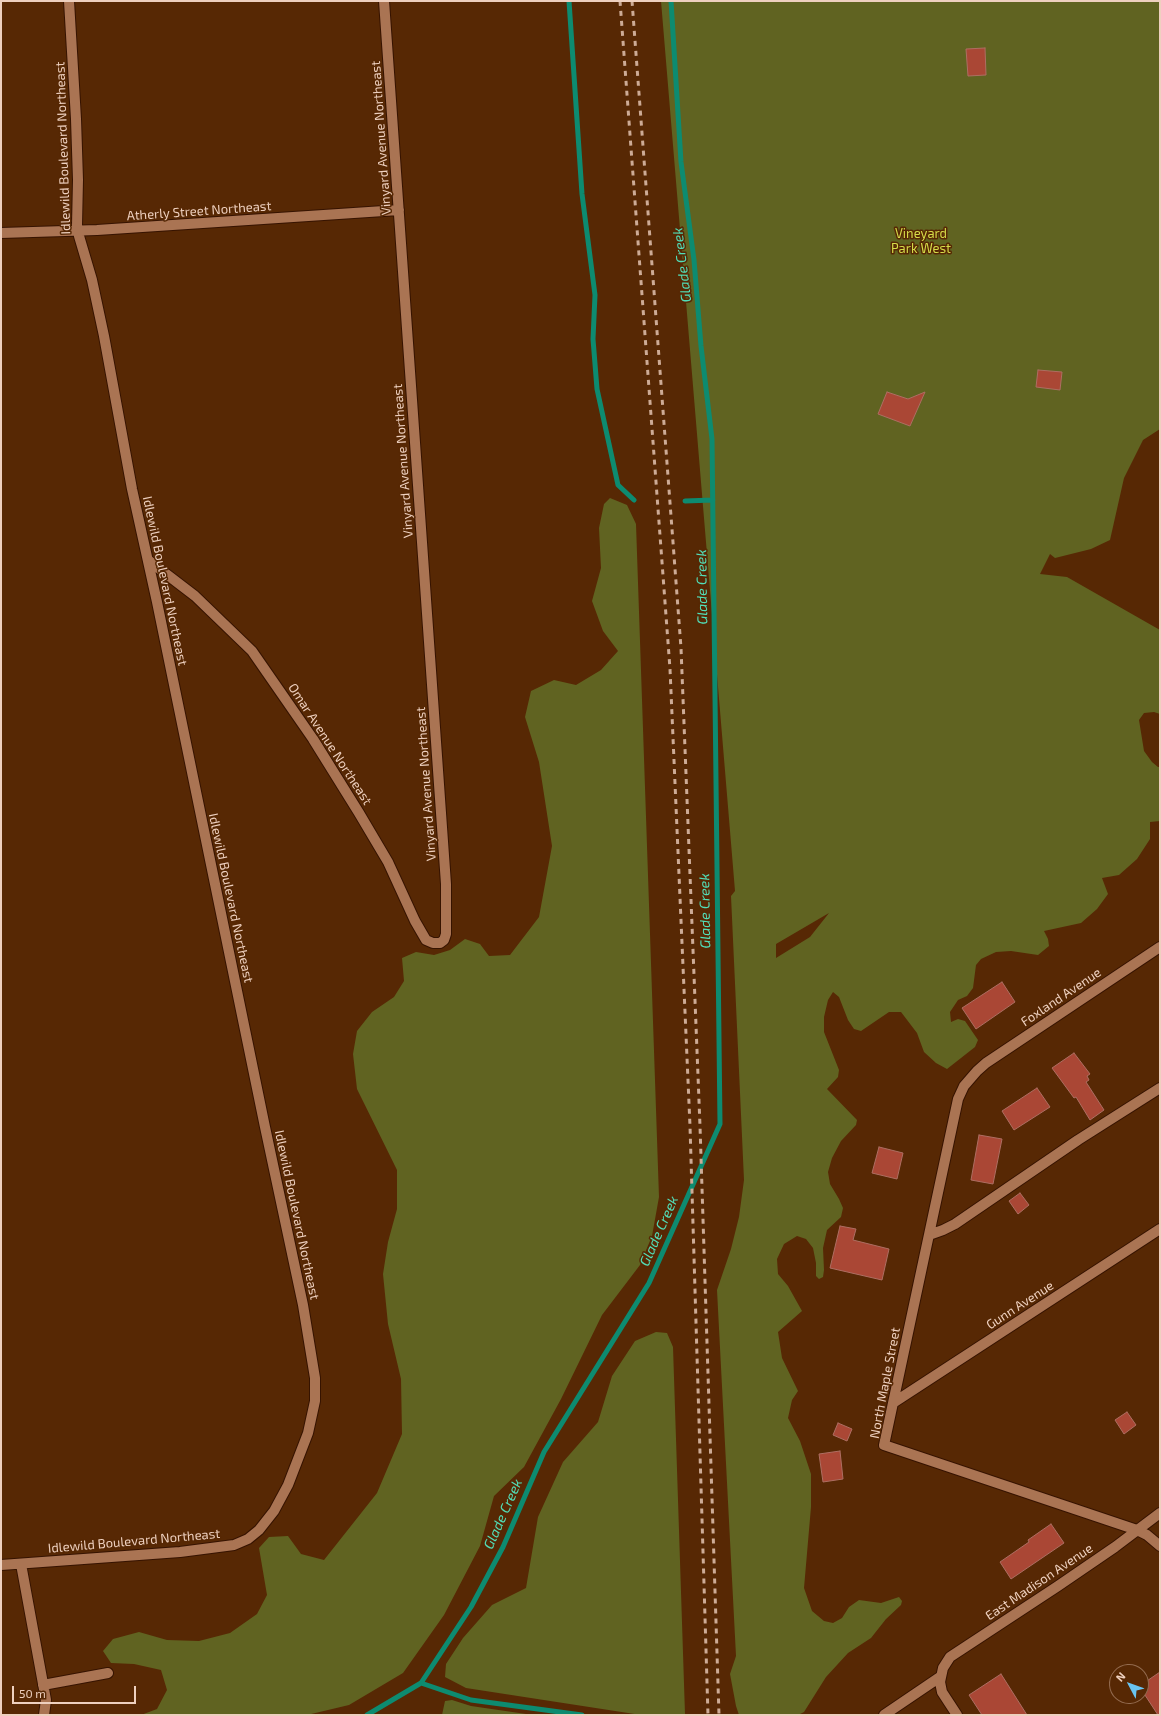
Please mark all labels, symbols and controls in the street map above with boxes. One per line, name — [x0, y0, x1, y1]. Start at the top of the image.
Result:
street label: Vinyard Avenue Northeast — [368, 60, 394, 216]
street label: Idlewild Boulevard Northeast — [52, 61, 74, 235]
street label: Atherly Street Northeast — [126, 198, 272, 224]
park label: Vineyard Park West — [891, 226, 951, 257]
water label: Glade Creek — [669, 227, 695, 303]
street label: Vinyard Avenue Northeast — [390, 383, 416, 539]
street label: Idlewild Boulevard Northeast — [139, 495, 191, 667]
water label: Glade Creek — [693, 549, 711, 625]
street label: Omar Avenue Northeast — [285, 680, 375, 808]
street label: Vinyard Avenue Northeast — [413, 706, 439, 862]
street label: Idlewild Boulevard Northeast — [205, 812, 257, 984]
water label: Glade Creek — [696, 873, 714, 949]
street label: Foxland Avenue — [1018, 964, 1104, 1030]
street label: Idlewild Boulevard Northeast — [271, 1129, 323, 1301]
water label: Glade Creek — [636, 1193, 682, 1269]
street label: Gunn Avenue — [983, 1277, 1057, 1333]
street label: North Maple Street — [867, 1326, 903, 1440]
water label: Glade Creek — [480, 1476, 526, 1552]
street label: Idlewild Boulevard Northeast — [47, 1526, 221, 1556]
street label: East Madison Avenue — [982, 1540, 1096, 1624]
north arrow — [1109, 1664, 1149, 1704]
text: N — [1113, 1669, 1128, 1684]
scale bar — [14, 1678, 138, 1704]
text: 50 m — [19, 1686, 46, 1700]

